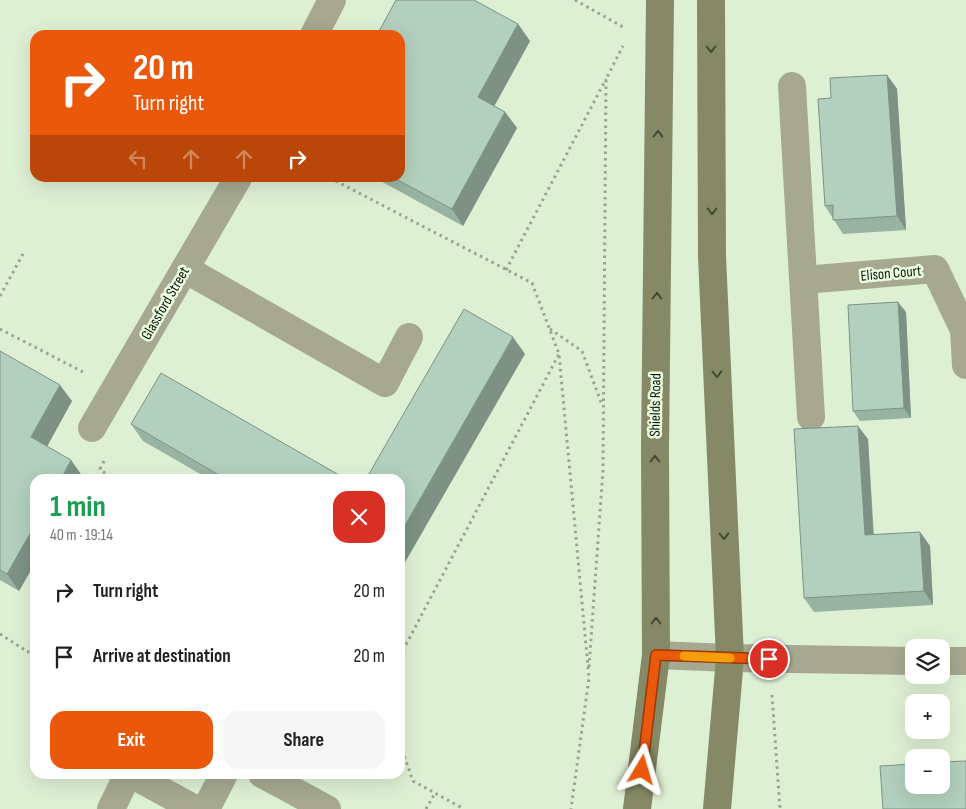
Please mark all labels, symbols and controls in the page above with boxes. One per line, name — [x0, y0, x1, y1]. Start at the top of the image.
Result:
one-way arrow — [706, 45, 716, 53]
text: 20 m — [133, 47, 194, 90]
icon: right — [50, 50, 115, 115]
text: Turn right — [133, 90, 204, 117]
one-way arrow — [653, 130, 663, 138]
icon: left — [124, 145, 152, 173]
icon: ahead — [177, 145, 205, 173]
icon: ahead — [230, 145, 258, 173]
icon: right — [283, 145, 311, 173]
one-way arrow — [707, 208, 717, 215]
street label: Elison Court — [860, 261, 923, 286]
street label: Glassford Street — [137, 263, 194, 343]
one-way arrow — [651, 292, 662, 300]
one-way arrow — [712, 370, 723, 378]
street label: Shields Road — [645, 373, 666, 437]
one-way arrow — [650, 455, 660, 462]
text: 1 min — [50, 489, 106, 525]
button: close — [333, 491, 385, 543]
text: 40 m · 19:14 — [50, 526, 113, 545]
one-way arrow — [719, 532, 730, 540]
icon: right — [50, 578, 78, 606]
text: Turn right — [93, 580, 158, 603]
text: 20 m — [353, 580, 385, 603]
one-way arrow — [651, 617, 661, 625]
pin — [748, 638, 790, 680]
map controls — [905, 639, 950, 794]
button: layers — [905, 639, 950, 684]
icon: arrive — [50, 643, 78, 671]
text: Arrive at destination — [93, 645, 231, 668]
text: 20 m — [353, 645, 385, 668]
icon: arrive — [755, 645, 783, 673]
button: + — [905, 694, 950, 739]
button: Exit — [50, 711, 213, 769]
button: Share — [223, 711, 385, 769]
position arrow — [615, 743, 667, 795]
button: − — [905, 749, 950, 794]

